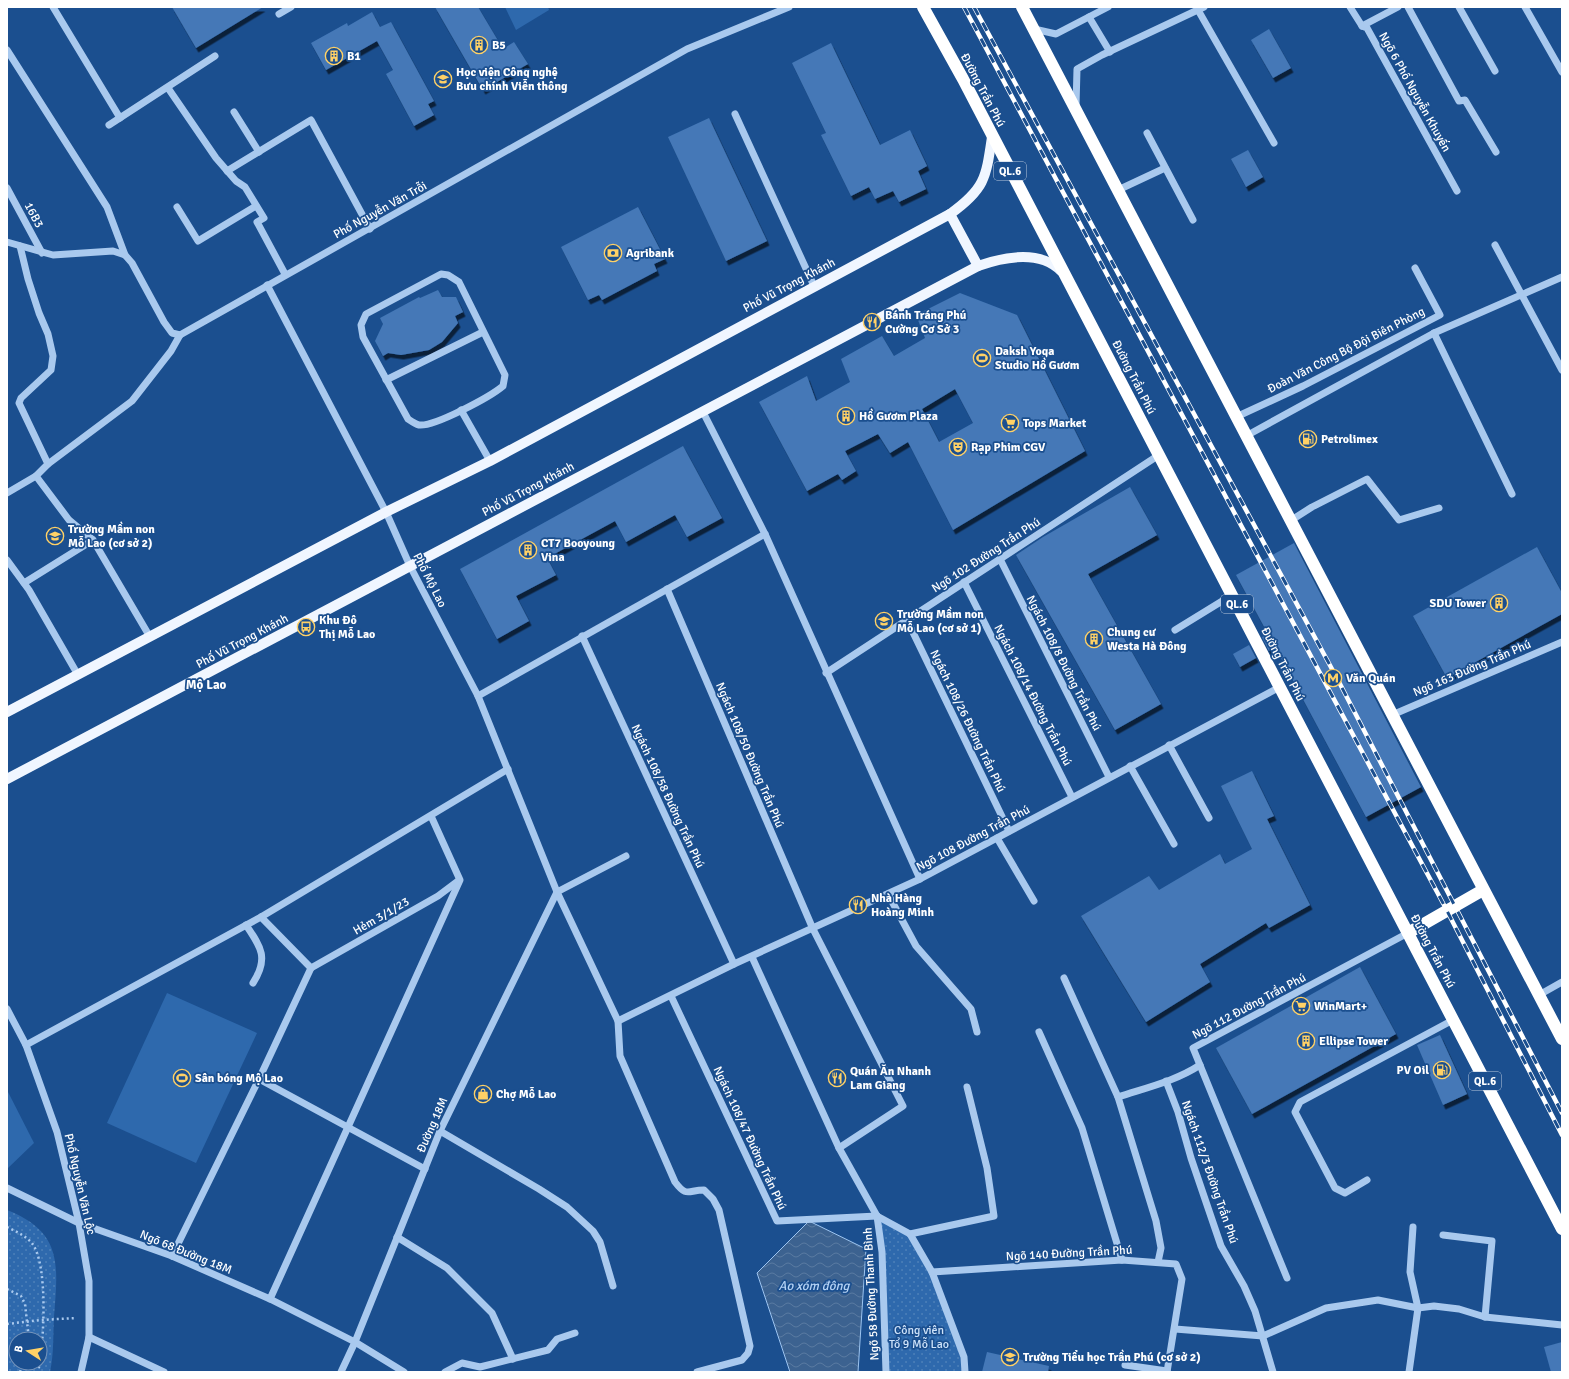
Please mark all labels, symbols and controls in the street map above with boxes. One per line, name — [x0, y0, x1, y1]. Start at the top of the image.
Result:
street label: Ngõ 6 Phố Nguyễn Khuyến — [1375, 30, 1454, 155]
building icon: B5 — [469, 35, 489, 55]
place label: B5 — [492, 38, 506, 53]
building icon: B1 — [324, 46, 344, 66]
place label: B1 — [347, 49, 361, 64]
street label: Đường Trần Phú — [957, 51, 1008, 130]
place label: Học viện Công nghệ Bưu chính Viễn thông — [456, 65, 568, 94]
school or university icon: Học viện Công nghệ Bưu chính Viễn thông — [433, 69, 453, 89]
road number: QL.6 — [994, 162, 1026, 180]
street label: Phố Nguyễn Văn Trỗi — [331, 179, 430, 242]
street label: 16B3 — [21, 200, 46, 231]
bank icon: Agribank — [603, 243, 623, 263]
place label: Agribank — [626, 246, 675, 261]
street label: Phố Vũ Trọng Khánh — [741, 255, 838, 316]
street label: Đoàn Văn Công Bộ Đội Biên Phòng — [1265, 304, 1427, 397]
place label: Bánh Tráng Phú Cường Cơ Sở 3 — [885, 308, 967, 337]
restaurant icon: Bánh Tráng Phú Cường Cơ Sở 3 — [862, 312, 882, 332]
street label: Đường Trần Phú — [1108, 338, 1159, 417]
place label: Daksh Yoga Studio Hồ Gươm — [995, 344, 1080, 373]
sports icon: Daksh Yoga Studio Hồ Gươm — [972, 348, 992, 368]
building icon: Hồ Gươm Plaza — [836, 406, 856, 426]
place label: Hồ Gươm Plaza — [859, 408, 938, 424]
supermarket icon: Tops Market — [1000, 413, 1020, 433]
place label: Tops Market — [1023, 416, 1087, 431]
fuel station icon: Petrolimex — [1298, 429, 1318, 449]
place label: Petrolimex — [1321, 432, 1378, 447]
theatre icon: Rạp Phim CGV — [948, 437, 968, 457]
place label: Rạp Phim CGV — [971, 440, 1046, 455]
street label: Phố Vũ Trọng Khánh — [480, 459, 577, 520]
street label: Ngõ 102 Đường Trần Phú — [929, 515, 1043, 596]
place label: Trường Mầm non Mỗ Lao (cơ sở 2) — [68, 521, 155, 551]
school or university icon: Trường Mầm non Mỗ Lao (cơ sở 2) — [45, 526, 65, 546]
place label: CT7 Booyoung Vina — [541, 536, 616, 565]
building icon: CT7 Booyoung Vina — [518, 540, 538, 560]
street label: Phố Mộ Lao — [409, 550, 450, 610]
street label: Ngách 108/8 Đường Trần Phú — [1023, 593, 1104, 734]
building icon: SDU Tower — [1489, 593, 1509, 613]
road number: QL.6 — [1221, 595, 1253, 613]
place label: SDU Tower — [1430, 596, 1486, 611]
place label: Trường Mầm non Mỗ Lao (cơ sở 1) — [897, 606, 984, 636]
street label: Phố Vũ Trọng Khánh — [194, 611, 291, 672]
school or university icon: Trường Mầm non Mỗ Lao (cơ sở 1) — [874, 611, 894, 631]
place label: Khu Đô Thị Mỗ Lao — [319, 613, 375, 642]
bus stop icon: Khu Đô Thị Mỗ Lao — [296, 617, 316, 637]
street label: Ngách 108/14 Đường Trần Phú — [990, 622, 1075, 768]
place label: Chung cư Westa Hà Đông — [1107, 625, 1187, 654]
street label: Đường Trần Phú — [1257, 625, 1308, 704]
building icon: Chung cư Westa Hà Đông — [1084, 629, 1104, 649]
street label: Ngõ 163 Đường Trần Phú — [1411, 637, 1533, 700]
street label: Ngách 108/26 Đường Trần Phú — [926, 648, 1009, 795]
metro station icon: Văn Quán — [1323, 668, 1343, 688]
place label: Văn Quán — [1346, 671, 1396, 686]
district label: Mộ Lao — [186, 677, 227, 693]
street label: Ngách 108/50 Đường Trần Phú — [712, 680, 787, 830]
street label: Ngách 108/58 Đường Trần Phú — [628, 722, 707, 870]
street label: Ngõ 108 Đường Trần Phú — [914, 802, 1033, 875]
place label: Nhà Hàng Hoàng Minh — [871, 891, 934, 920]
street label: Hẻm 3/1/23 — [350, 894, 412, 939]
restaurant icon: Nhà Hàng Hoàng Minh — [848, 895, 868, 915]
street label: Đường Trần Phú — [1407, 912, 1458, 991]
street label: Ngõ 112 Đường Trần Phú — [1190, 970, 1309, 1043]
supermarket icon: WinMart+ — [1291, 996, 1311, 1016]
place label: WinMart+ — [1314, 999, 1367, 1014]
building icon: Ellipse Tower — [1296, 1031, 1316, 1051]
place label: Ellipse Tower — [1319, 1034, 1388, 1049]
fuel station icon: PV Oil — [1432, 1060, 1452, 1080]
place label: PV Oil — [1397, 1063, 1429, 1078]
street label: Ngách 108/47 Đường Trần Phú — [710, 1064, 789, 1212]
place label: Quán Ăn Nhanh Lam Giang — [850, 1064, 931, 1093]
sports icon: Sân bóng Mộ Lao — [172, 1068, 192, 1088]
restaurant icon: Quán Ăn Nhanh Lam Giang — [827, 1068, 847, 1088]
place label: Sân bóng Mộ Lao — [195, 1071, 283, 1086]
road number: QL.6 — [1469, 1072, 1501, 1090]
shop icon: Chợ Mỗ Lao — [473, 1084, 493, 1104]
place label: Chợ Mỗ Lao — [496, 1086, 556, 1102]
street label: Đường 18M — [414, 1095, 451, 1155]
street label: Ngách 112/3 Đường Trần Phú — [1178, 1099, 1241, 1246]
street label: Phố Nguyễn Văn Lộc — [61, 1132, 99, 1237]
street label: Ngõ 68 Đường 18M — [138, 1227, 234, 1278]
street label: Ngõ 58 Đường Thanh Bình — [861, 1227, 882, 1361]
street label: Ngõ 140 Đường Trần Phú — [1005, 1243, 1133, 1264]
water label: Ao xóm đông — [779, 1278, 851, 1294]
park label: Công viên Tổ 9 Mỗ Lao — [889, 1323, 949, 1352]
north arrow — [8, 1331, 48, 1371]
text: B — [12, 1344, 26, 1354]
school or university icon: Trường Tiểu học Trần Phú (cơ sở 2) — [1000, 1347, 1020, 1367]
place label: Trường Tiểu học Trần Phú (cơ sở 2) — [1023, 1349, 1201, 1365]

